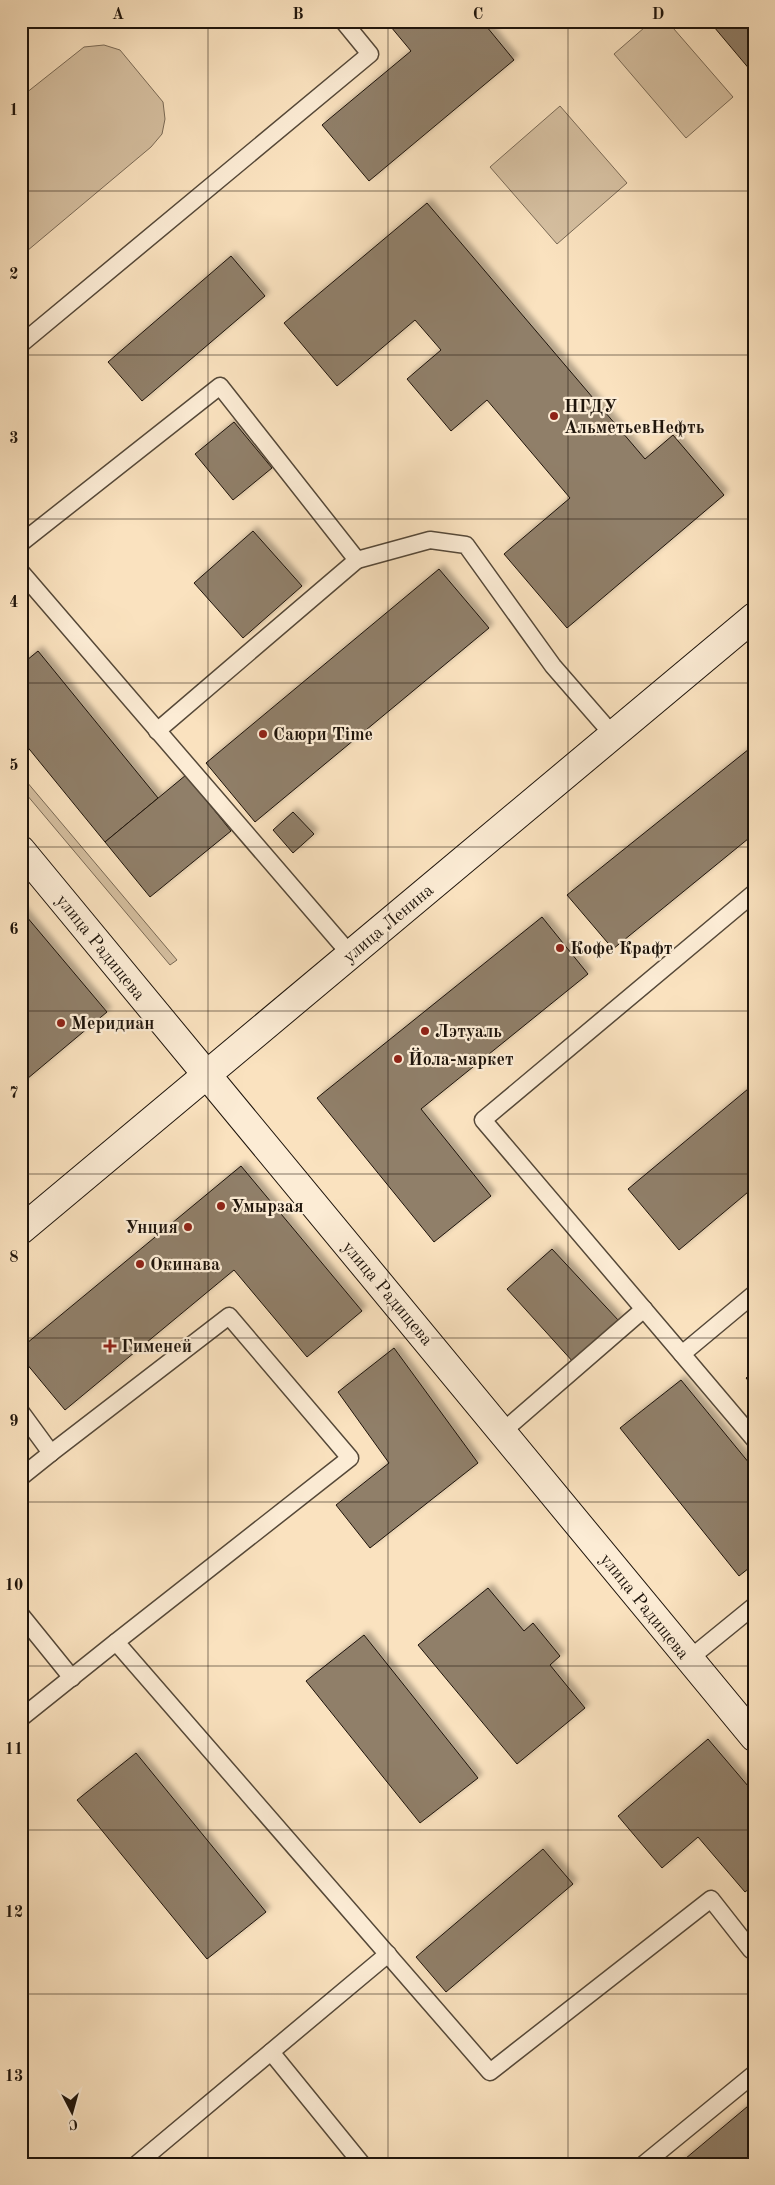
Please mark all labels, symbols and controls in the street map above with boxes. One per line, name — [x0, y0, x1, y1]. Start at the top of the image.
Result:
text: A — [112, 7, 124, 23]
text: B — [292, 7, 304, 23]
text: C — [473, 7, 483, 23]
text: D — [652, 7, 664, 23]
text: 1 — [9, 103, 19, 119]
text: 2 — [9, 267, 19, 283]
place label: НГДУ АльметьевНефть — [564, 398, 705, 438]
marker: НГДУ АльметьевНефть — [548, 410, 560, 422]
text: 3 — [9, 431, 19, 447]
text: 4 — [9, 595, 19, 611]
place label: Саюри Time — [273, 726, 373, 744]
marker: Саюри Time — [257, 728, 269, 740]
text: 5 — [9, 758, 19, 774]
street label: улица Ленина — [340, 881, 437, 967]
street label: улица Радищева — [52, 891, 148, 1004]
text: 6 — [9, 922, 19, 938]
place label: Кофе Крафт — [570, 940, 673, 959]
marker: Кофе Крафт — [554, 942, 566, 954]
place label: Меридиан — [71, 1015, 155, 1033]
marker: Меридиан — [55, 1017, 67, 1029]
place label: Лэтуаль — [435, 1023, 502, 1041]
marker: Лэтуаль — [419, 1025, 431, 1037]
place label: Йола-маркет — [408, 1047, 514, 1069]
marker: Йола-маркет — [392, 1053, 404, 1065]
text: 7 — [9, 1086, 19, 1102]
place label: Умырзая — [231, 1198, 304, 1216]
marker: Умырзая — [215, 1200, 227, 1212]
place label: Унция — [125, 1219, 178, 1237]
marker: Унция — [182, 1221, 194, 1233]
street label: улица Радищева — [338, 1238, 436, 1349]
text: 8 — [9, 1250, 19, 1266]
place label: Окинава — [150, 1256, 220, 1274]
marker: Окинава — [134, 1258, 146, 1270]
place label: Гименей — [121, 1338, 192, 1356]
marker: Гименей — [103, 1339, 117, 1353]
text: 9 — [9, 1414, 19, 1430]
street label: улица Радищева — [596, 1550, 692, 1663]
text: 10 — [5, 1578, 23, 1594]
text: 11 — [5, 1742, 23, 1758]
text: 12 — [5, 1905, 23, 1921]
text: 13 — [5, 2069, 23, 2085]
north arrow — [48, 2088, 98, 2138]
text: С — [68, 2116, 79, 2131]

